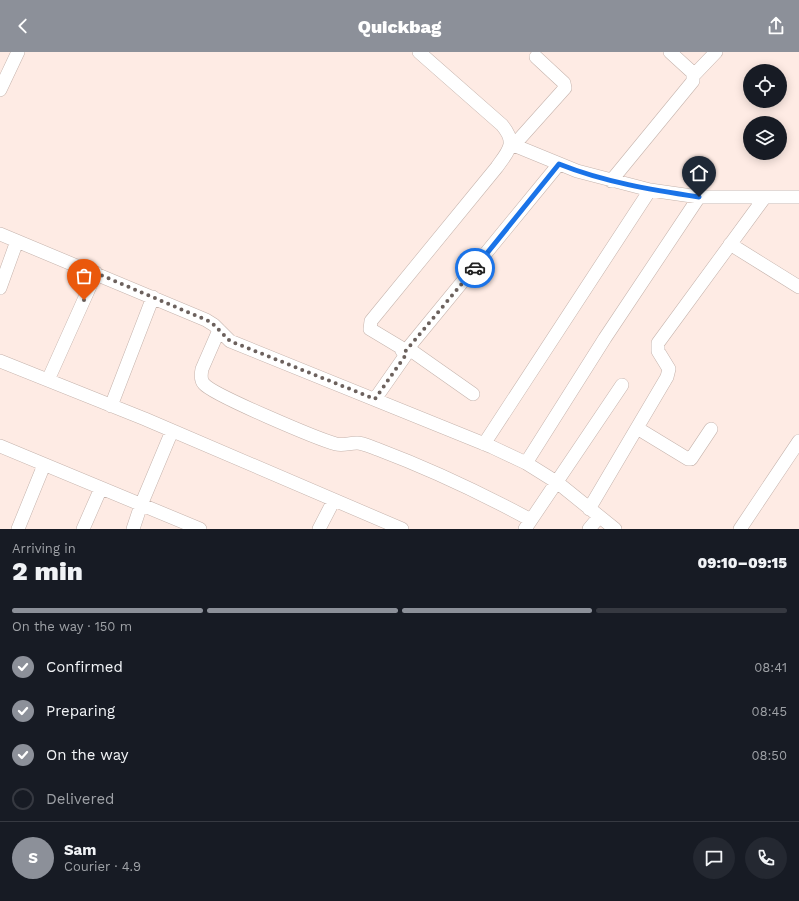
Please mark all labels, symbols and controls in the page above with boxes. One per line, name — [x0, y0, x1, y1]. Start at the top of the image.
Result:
icon: back — [12, 15, 34, 37]
icon: share — [765, 15, 787, 37]
text: Quickbag — [358, 16, 441, 37]
map controls — [743, 64, 787, 160]
button: locate — [743, 64, 787, 108]
button: layers — [743, 116, 787, 160]
pin — [682, 156, 716, 197]
icon: home — [688, 162, 710, 184]
courier — [455, 248, 495, 288]
icon: car — [464, 257, 486, 279]
pin — [67, 259, 101, 300]
icon: bag — [73, 265, 95, 287]
text: Arriving in — [12, 541, 76, 556]
text: 09:10–09:15 — [697, 554, 787, 572]
text: 2 min — [12, 556, 83, 586]
text: On the way · 150 m — [12, 619, 132, 634]
icon: check — [12, 656, 34, 678]
text: Confirmed — [46, 658, 123, 676]
text: 08:41 — [754, 660, 787, 675]
icon: check — [12, 700, 34, 722]
text: Preparing — [46, 702, 115, 720]
text: 08:45 — [752, 704, 787, 719]
icon: check — [12, 744, 34, 766]
text: On the way — [46, 746, 128, 764]
text: 08:50 — [751, 748, 787, 763]
text: Delivered — [46, 790, 114, 808]
button: chat — [693, 837, 735, 879]
button: phone — [745, 837, 787, 879]
text: Sam — [64, 841, 96, 859]
text: S — [28, 849, 38, 867]
text: Courier · 4.9 — [64, 859, 141, 874]

